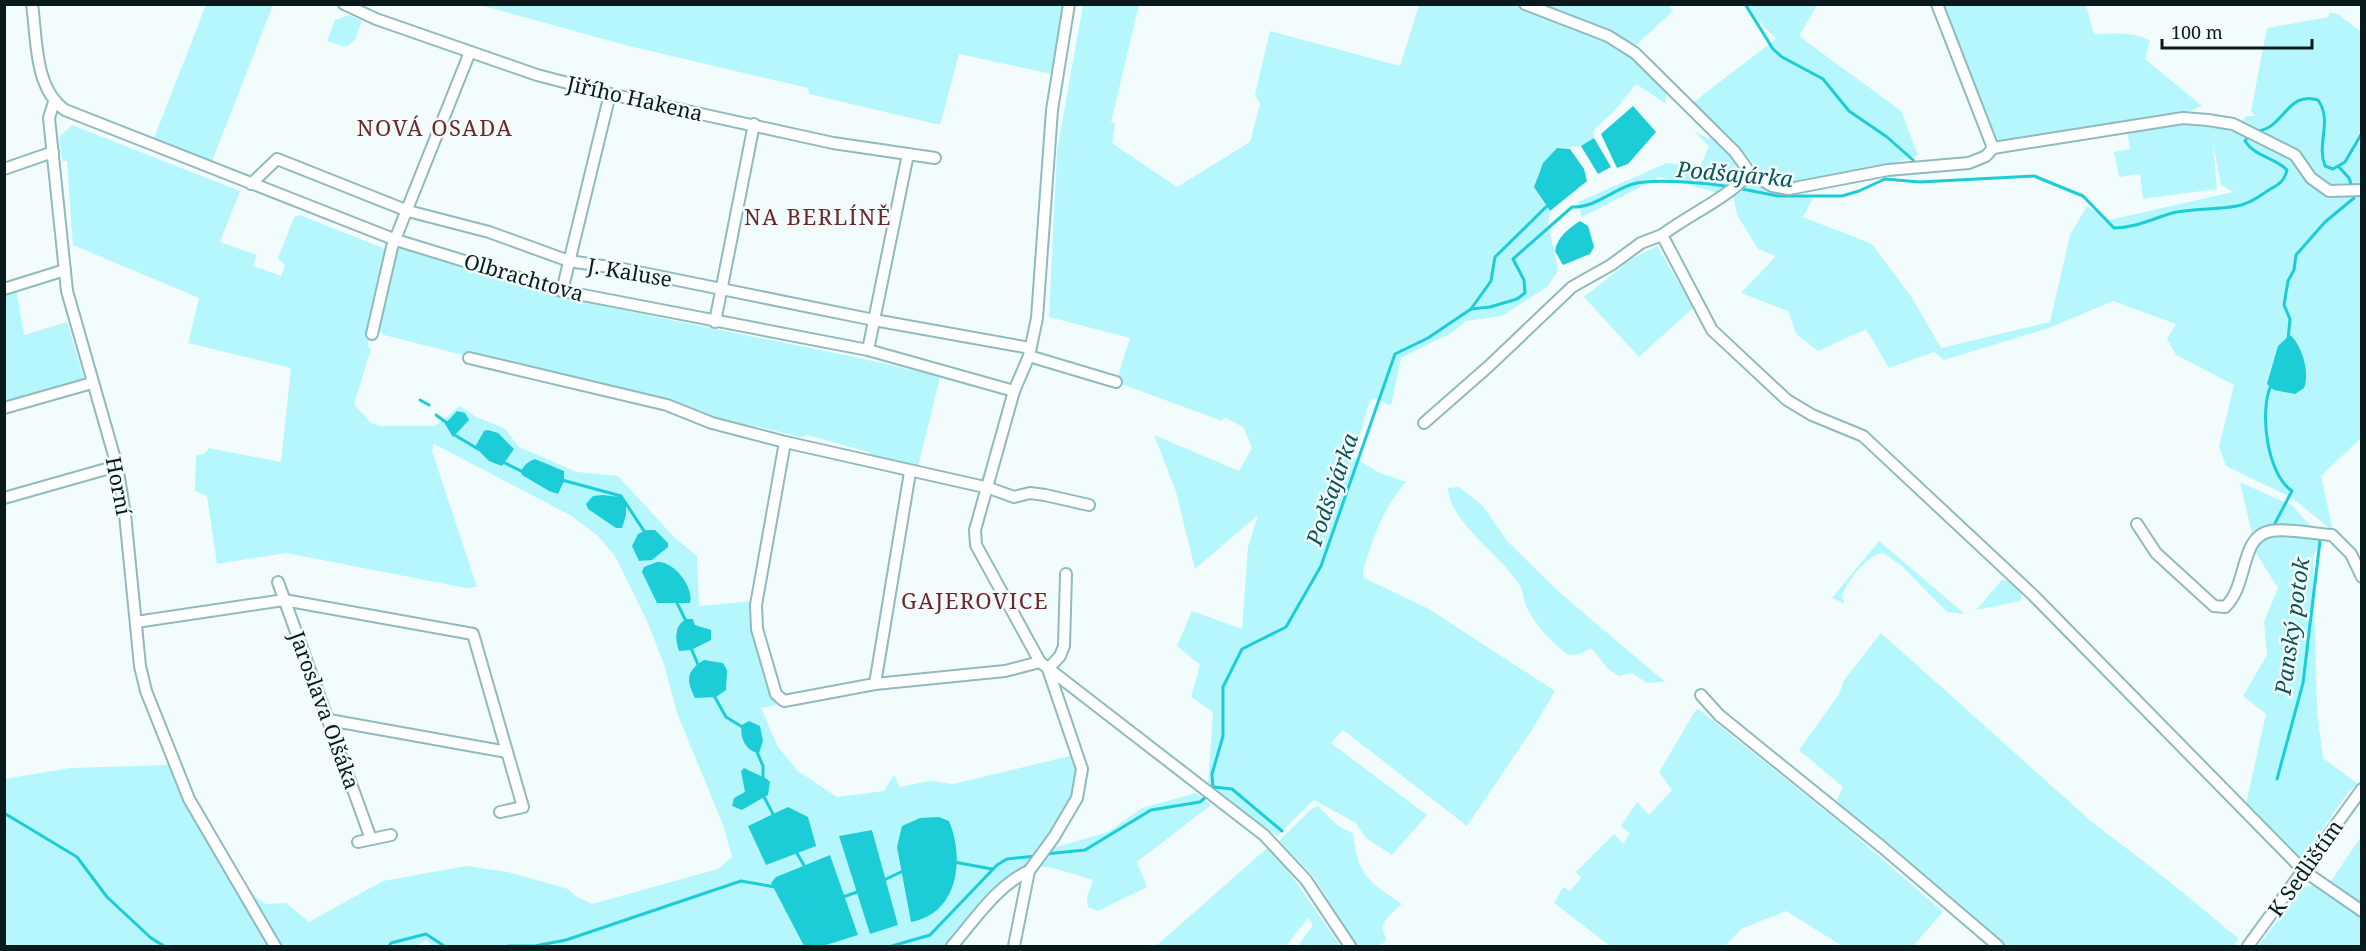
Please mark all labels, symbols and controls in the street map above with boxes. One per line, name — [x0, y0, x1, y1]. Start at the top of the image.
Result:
scale bar — [2162, 12, 2312, 50]
text: 100 m — [2171, 20, 2223, 44]
street label: Jiřího Hakena — [563, 69, 706, 127]
district label: NOVÁ OSADA — [357, 112, 513, 142]
water label: Podšajárka — [1675, 153, 1795, 193]
district label: NA BERLÍNĚ — [744, 201, 892, 231]
street label: Olbrachtova — [461, 247, 587, 307]
street label: J. Kaluse — [585, 251, 674, 293]
water label: Podšajárka — [1298, 429, 1364, 550]
street label: Horní — [100, 454, 138, 518]
water label: Panský potok — [2266, 554, 2316, 697]
district label: GAJEROVICE — [901, 585, 1049, 615]
street label: Jaroslava Olšáka — [283, 626, 367, 793]
street label: K Sedlištím — [2261, 814, 2349, 922]

